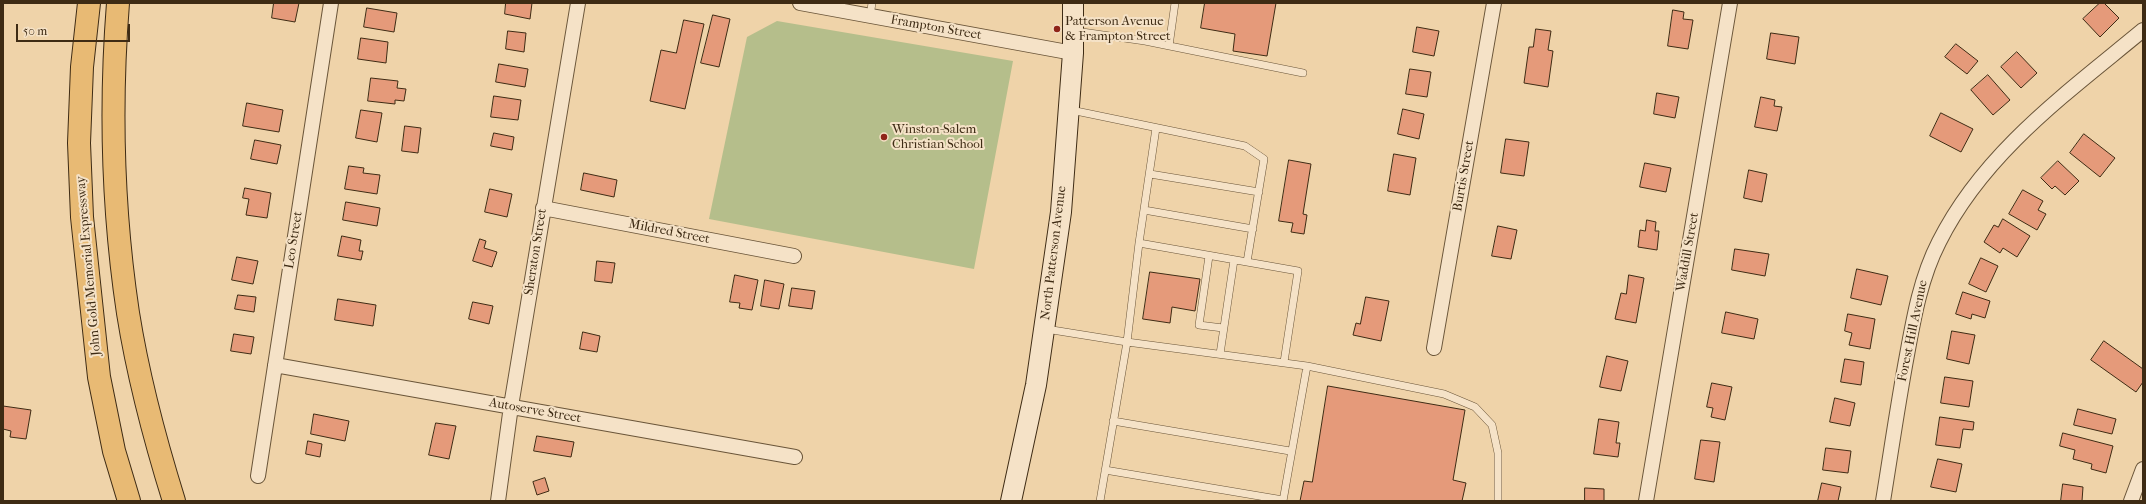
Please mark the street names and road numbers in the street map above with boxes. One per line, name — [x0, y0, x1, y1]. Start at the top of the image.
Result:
street label: Frampton Street — [889, 12, 983, 44]
street label: Burtis Street — [1450, 139, 1478, 213]
street label: John Gold Memorial Expressway — [73, 175, 105, 357]
street label: North Patterson Avenue — [1038, 185, 1070, 321]
street label: Sheraton Street — [521, 207, 551, 297]
street label: Leo Street — [282, 210, 306, 270]
street label: Waddill Street — [1673, 211, 1703, 293]
street label: Mildred Street — [627, 216, 711, 248]
street label: Forest Hill Avenue — [1895, 279, 1931, 383]
street label: Autoserve Street — [488, 395, 582, 427]

